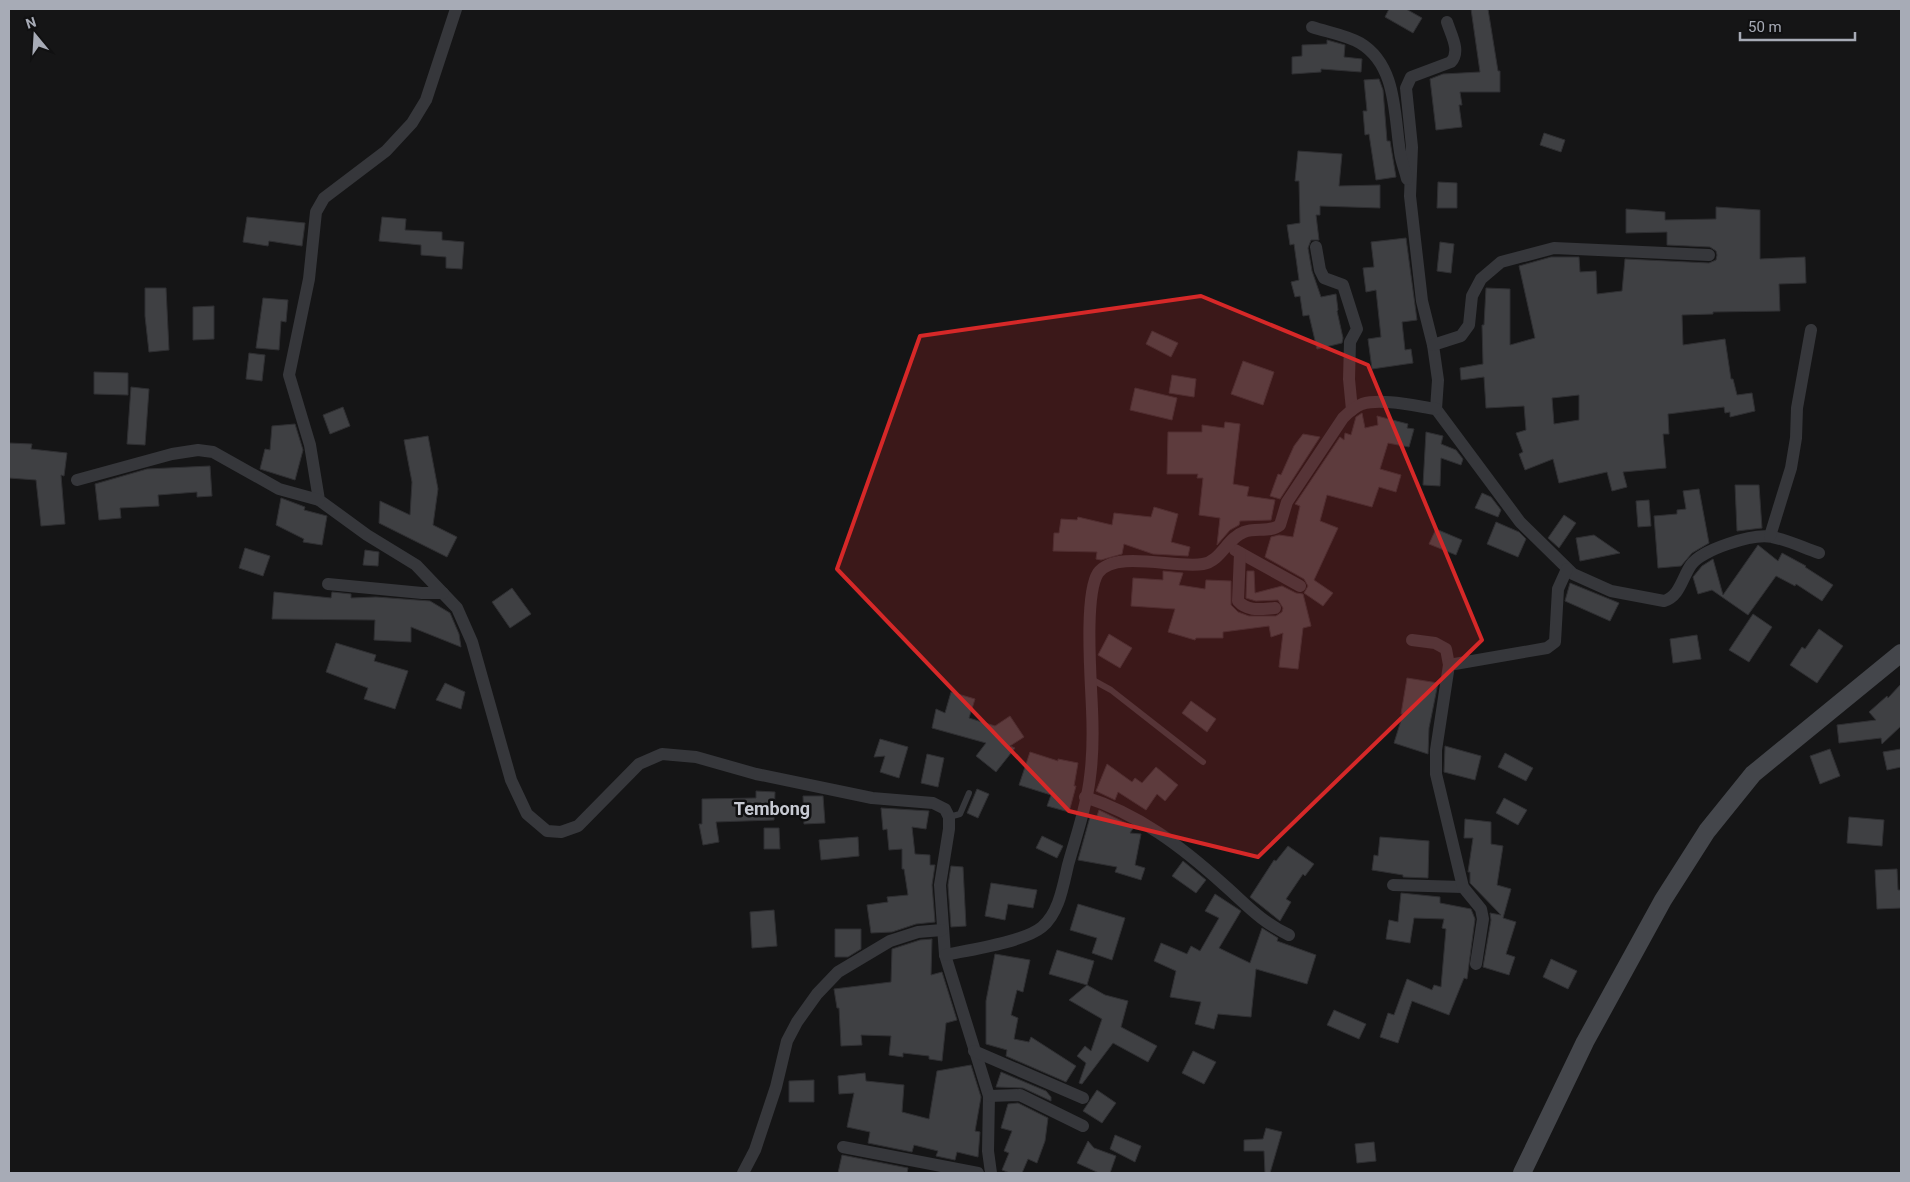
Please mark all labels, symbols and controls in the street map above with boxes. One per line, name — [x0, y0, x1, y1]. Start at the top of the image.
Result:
north arrow — [10, 10, 60, 60]
scale bar — [1740, 10, 1855, 42]
text: N — [24, 13, 38, 32]
text: 50 m — [1748, 18, 1782, 36]
district label: Tembong — [734, 798, 810, 819]

